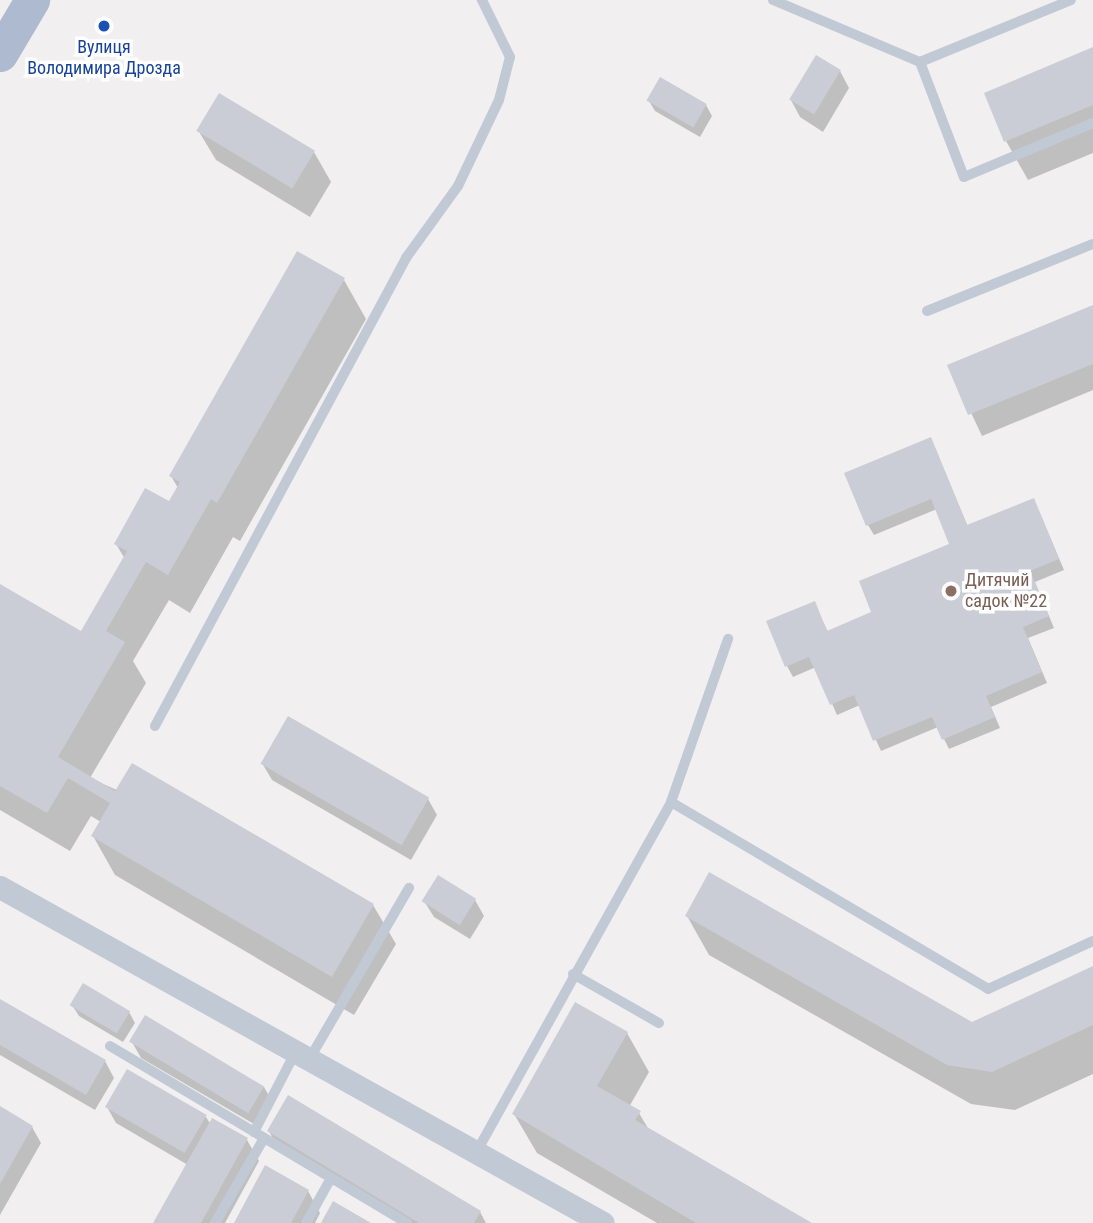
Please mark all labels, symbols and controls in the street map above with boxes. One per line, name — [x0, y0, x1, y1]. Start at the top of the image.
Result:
marker: Вулиця Володимира Дрозда — [96, 18, 112, 34]
place label: Вулиця Володимира Дрозда — [27, 37, 181, 80]
place label: Дитячий садок №22 — [965, 570, 1047, 612]
marker: Дитячий садок №22 — [943, 583, 959, 599]

